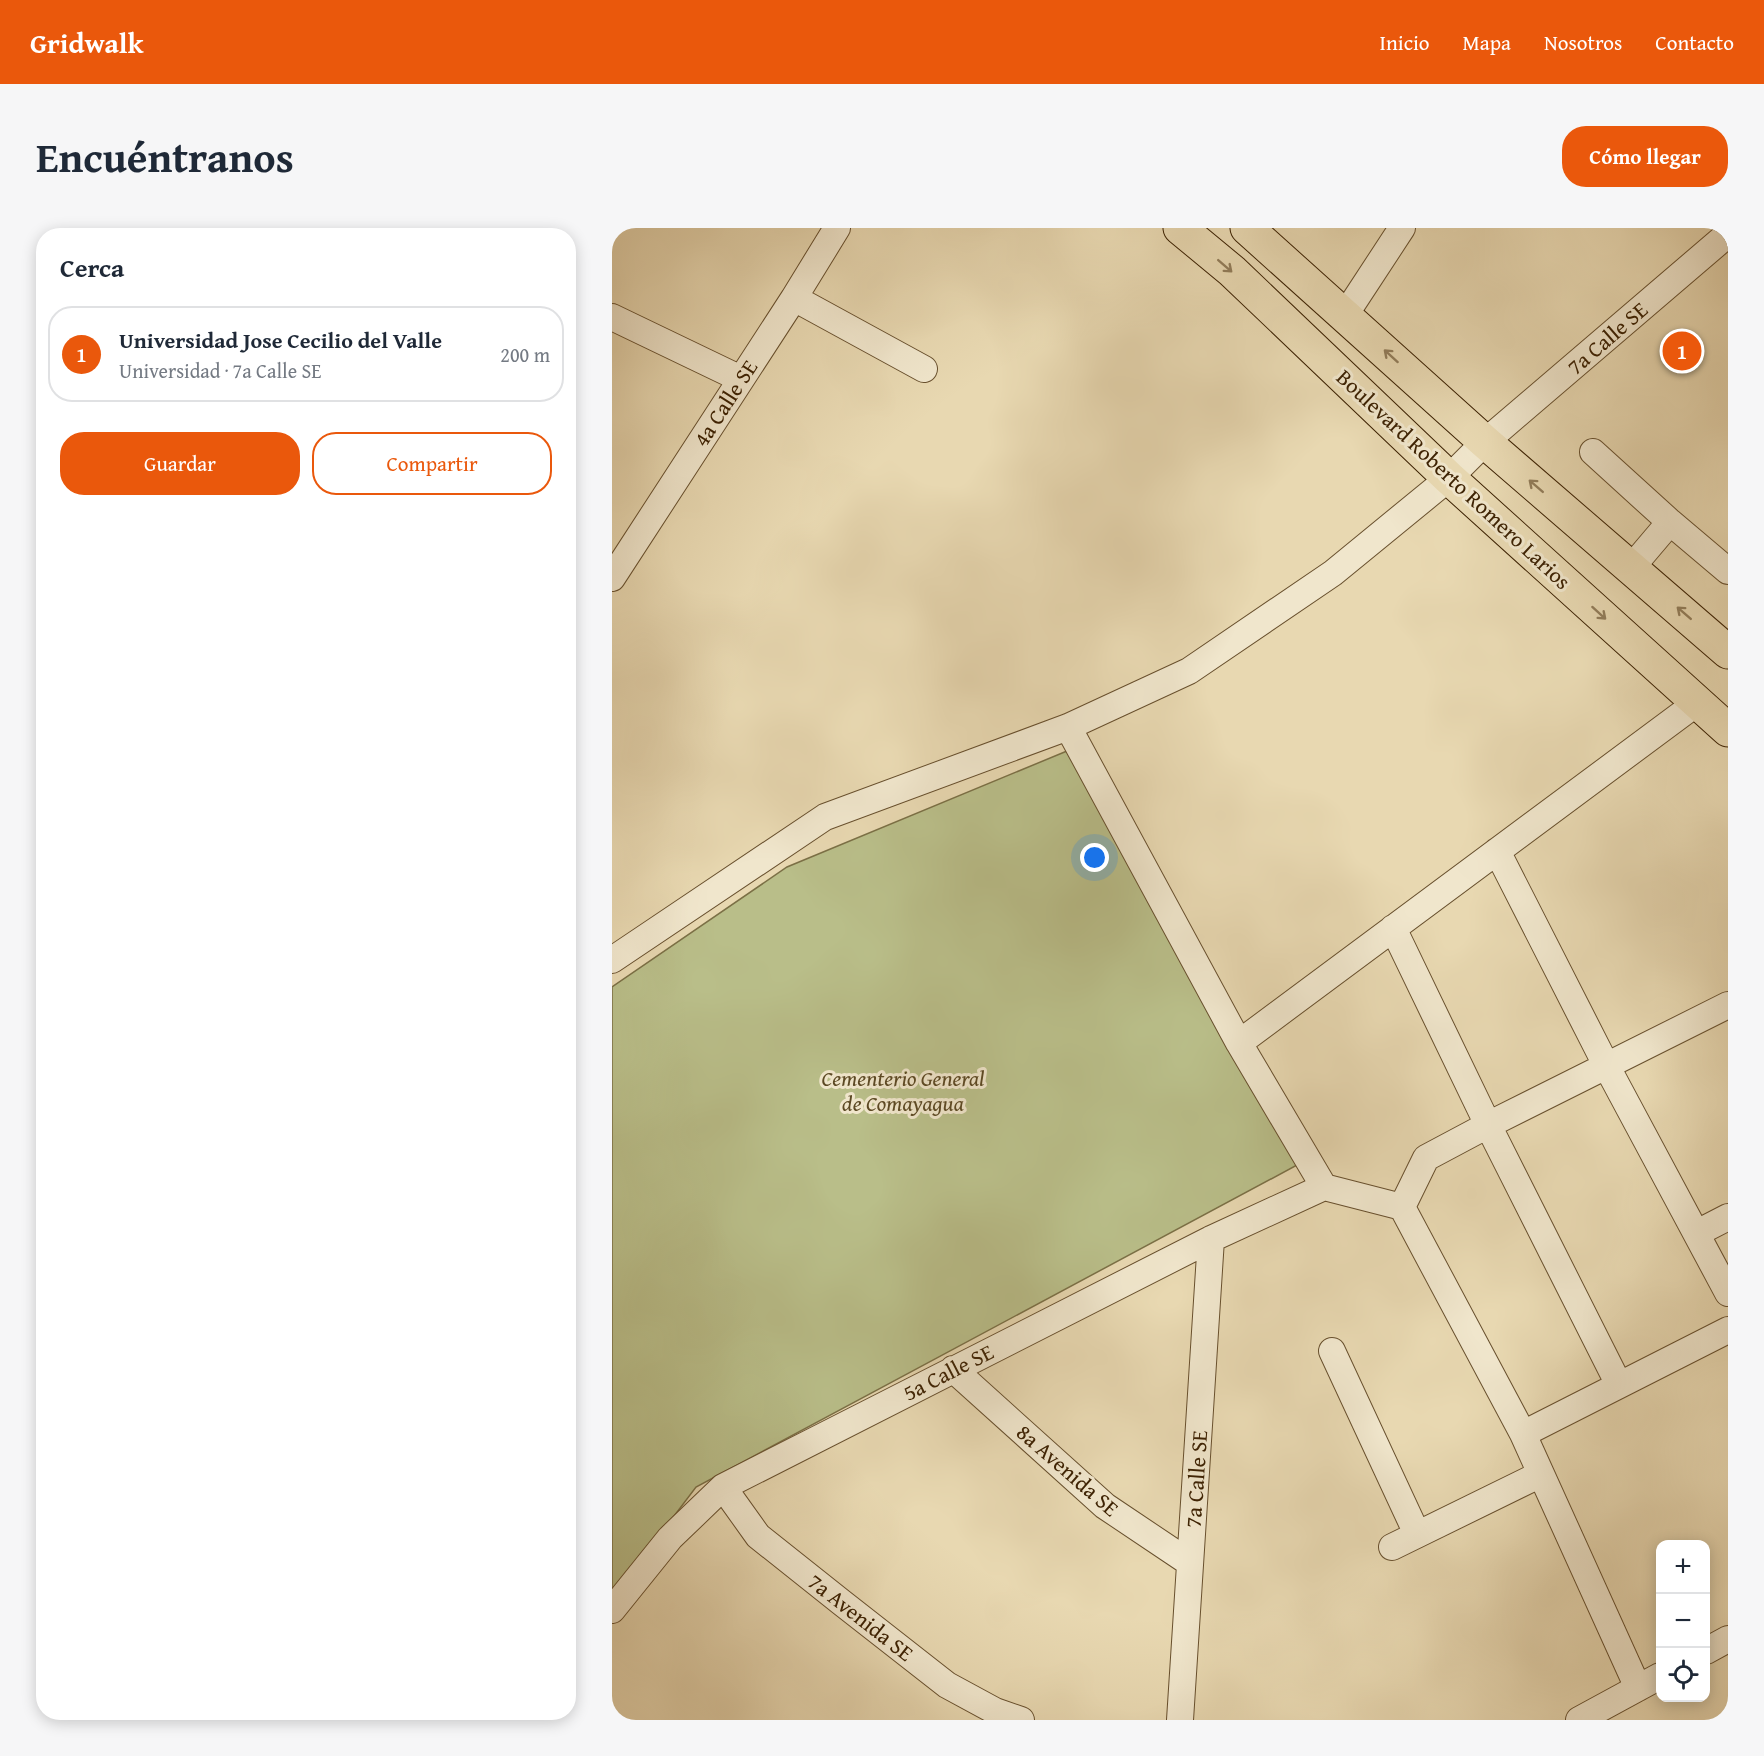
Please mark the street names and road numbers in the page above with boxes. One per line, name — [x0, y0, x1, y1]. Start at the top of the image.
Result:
street label: 7a Calle SE — [1560, 294, 1654, 382]
street label: 4a Calle SE — [685, 353, 765, 453]
street label: Boulevard Roberto Romero Larios — [1330, 361, 1578, 597]
street label: 5a Calle SE — [897, 1336, 999, 1408]
street label: 8a Avenida SE — [1010, 1417, 1126, 1523]
street label: 7a Calle SE — [1177, 1429, 1215, 1529]
street label: 7a Avenida SE — [801, 1566, 921, 1668]

